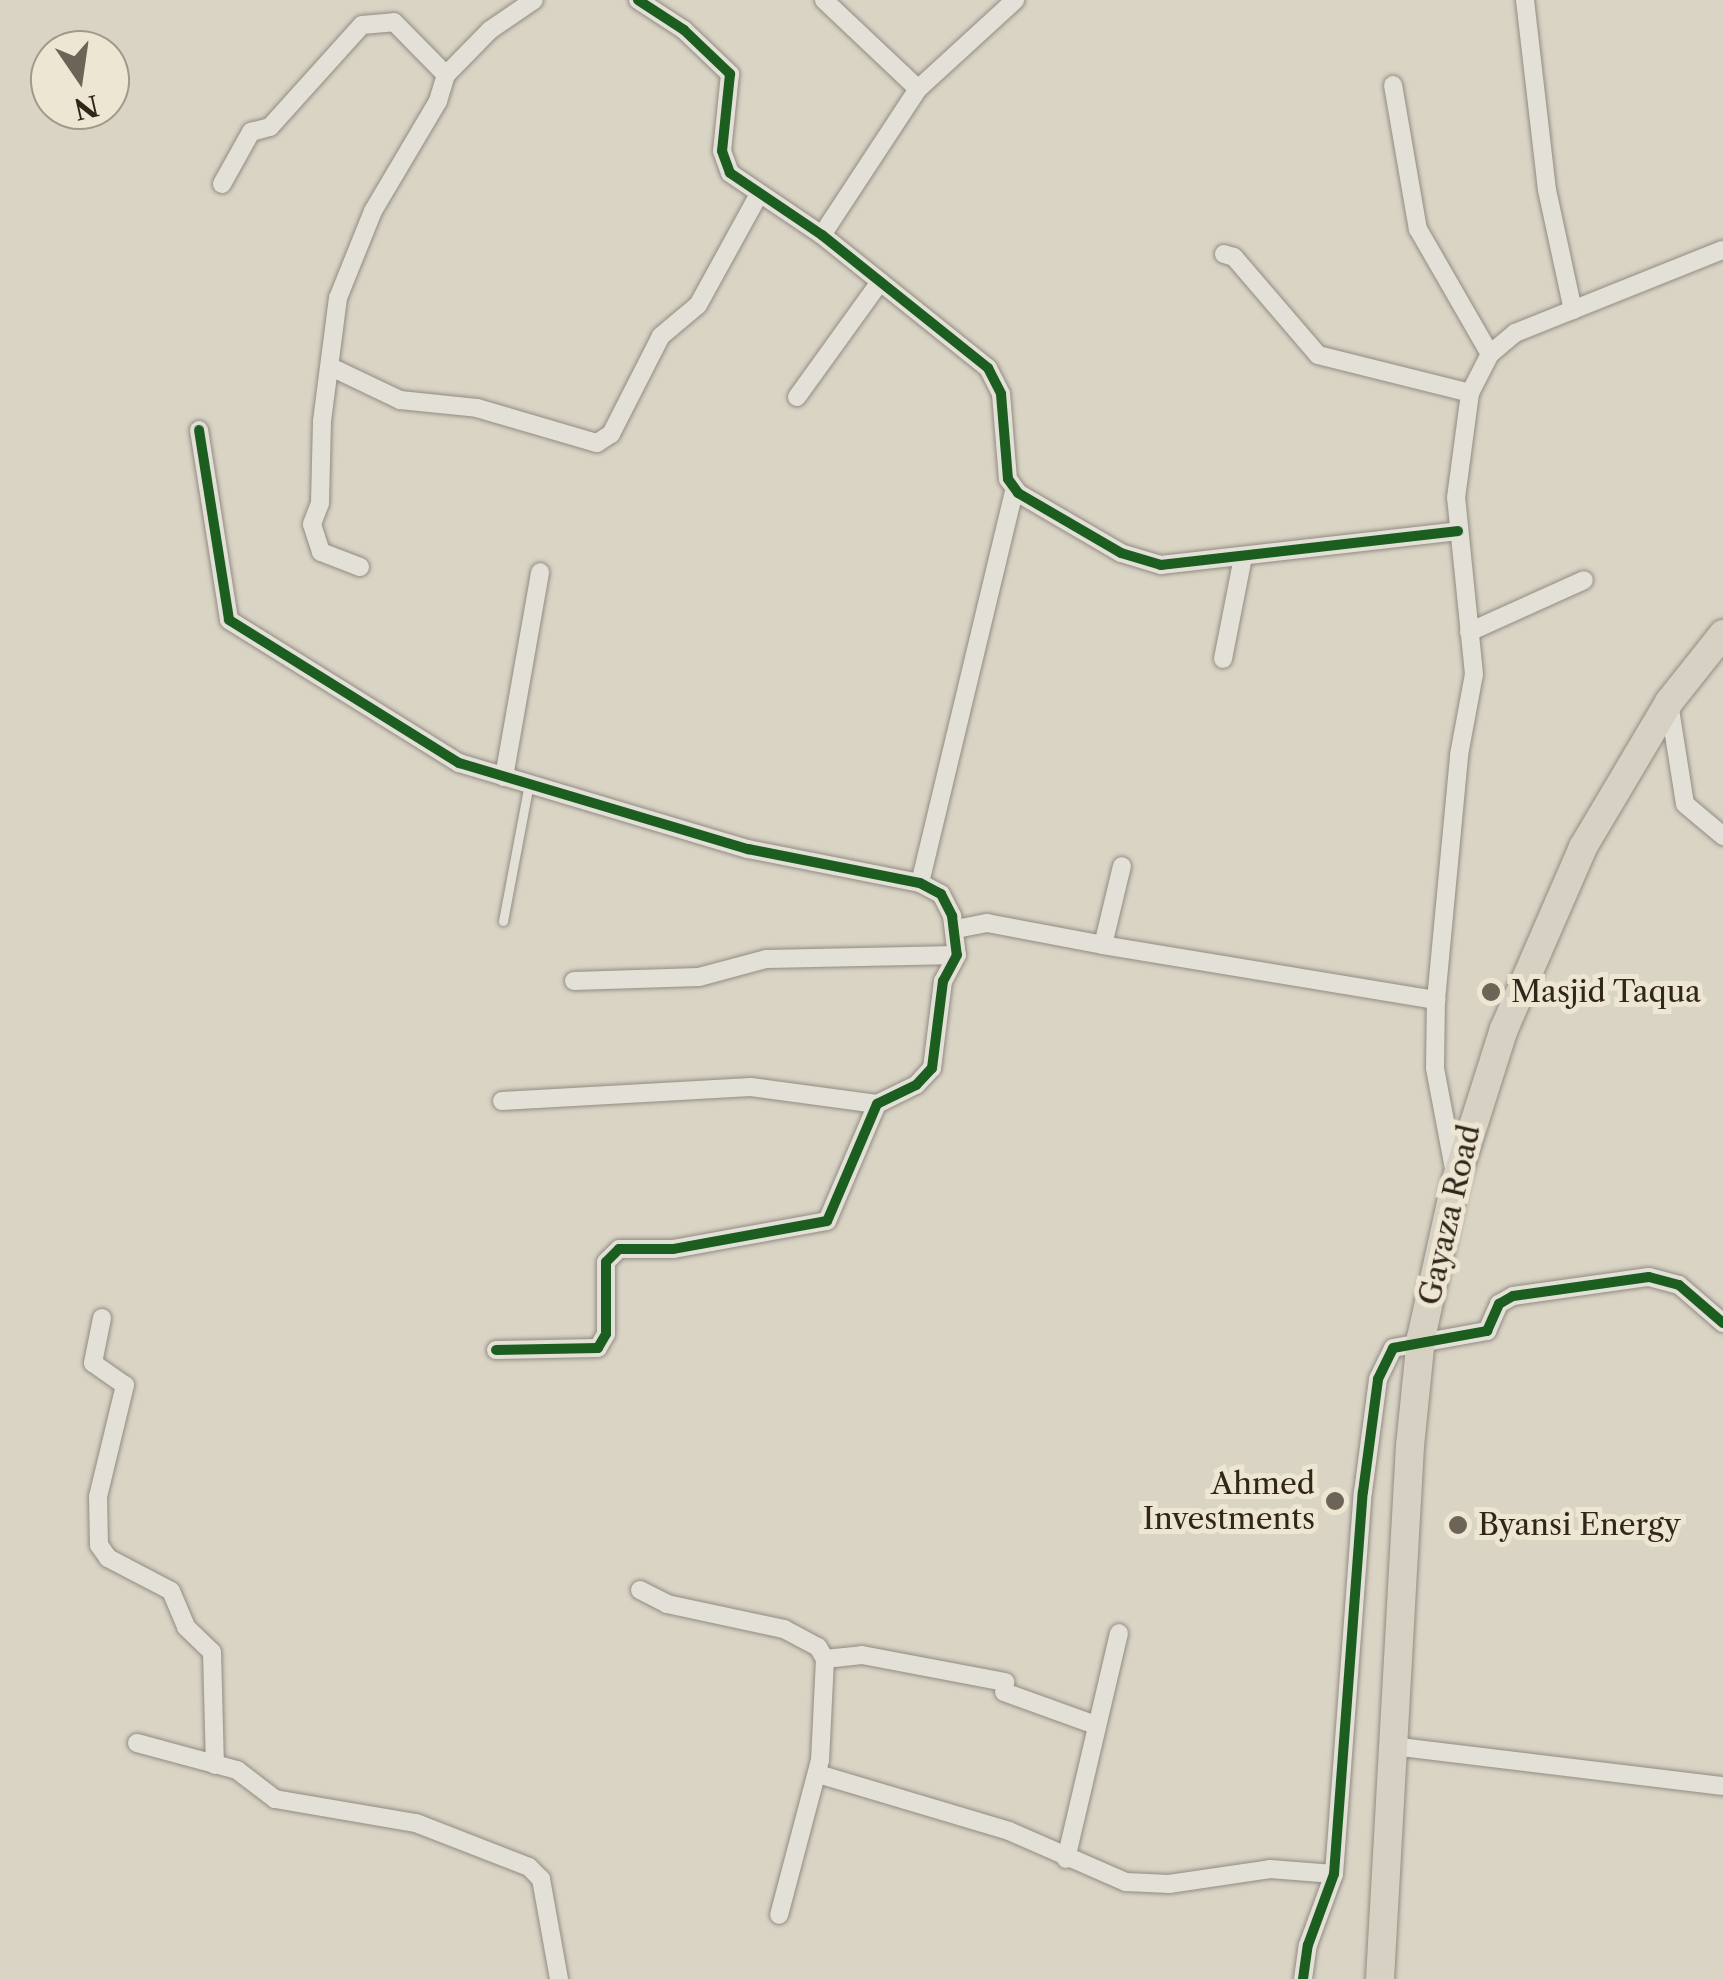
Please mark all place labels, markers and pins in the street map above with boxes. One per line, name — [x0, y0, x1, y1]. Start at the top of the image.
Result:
place label: Masjid Taqua — [1511, 974, 1702, 1010]
marker: Masjid Taqua — [1480, 981, 1502, 1003]
place label: Ahmed Investments — [1143, 1466, 1315, 1536]
marker: Ahmed Investments — [1324, 1490, 1346, 1512]
place label: Byansi Energy — [1478, 1507, 1681, 1543]
marker: Byansi Energy — [1447, 1514, 1469, 1536]

